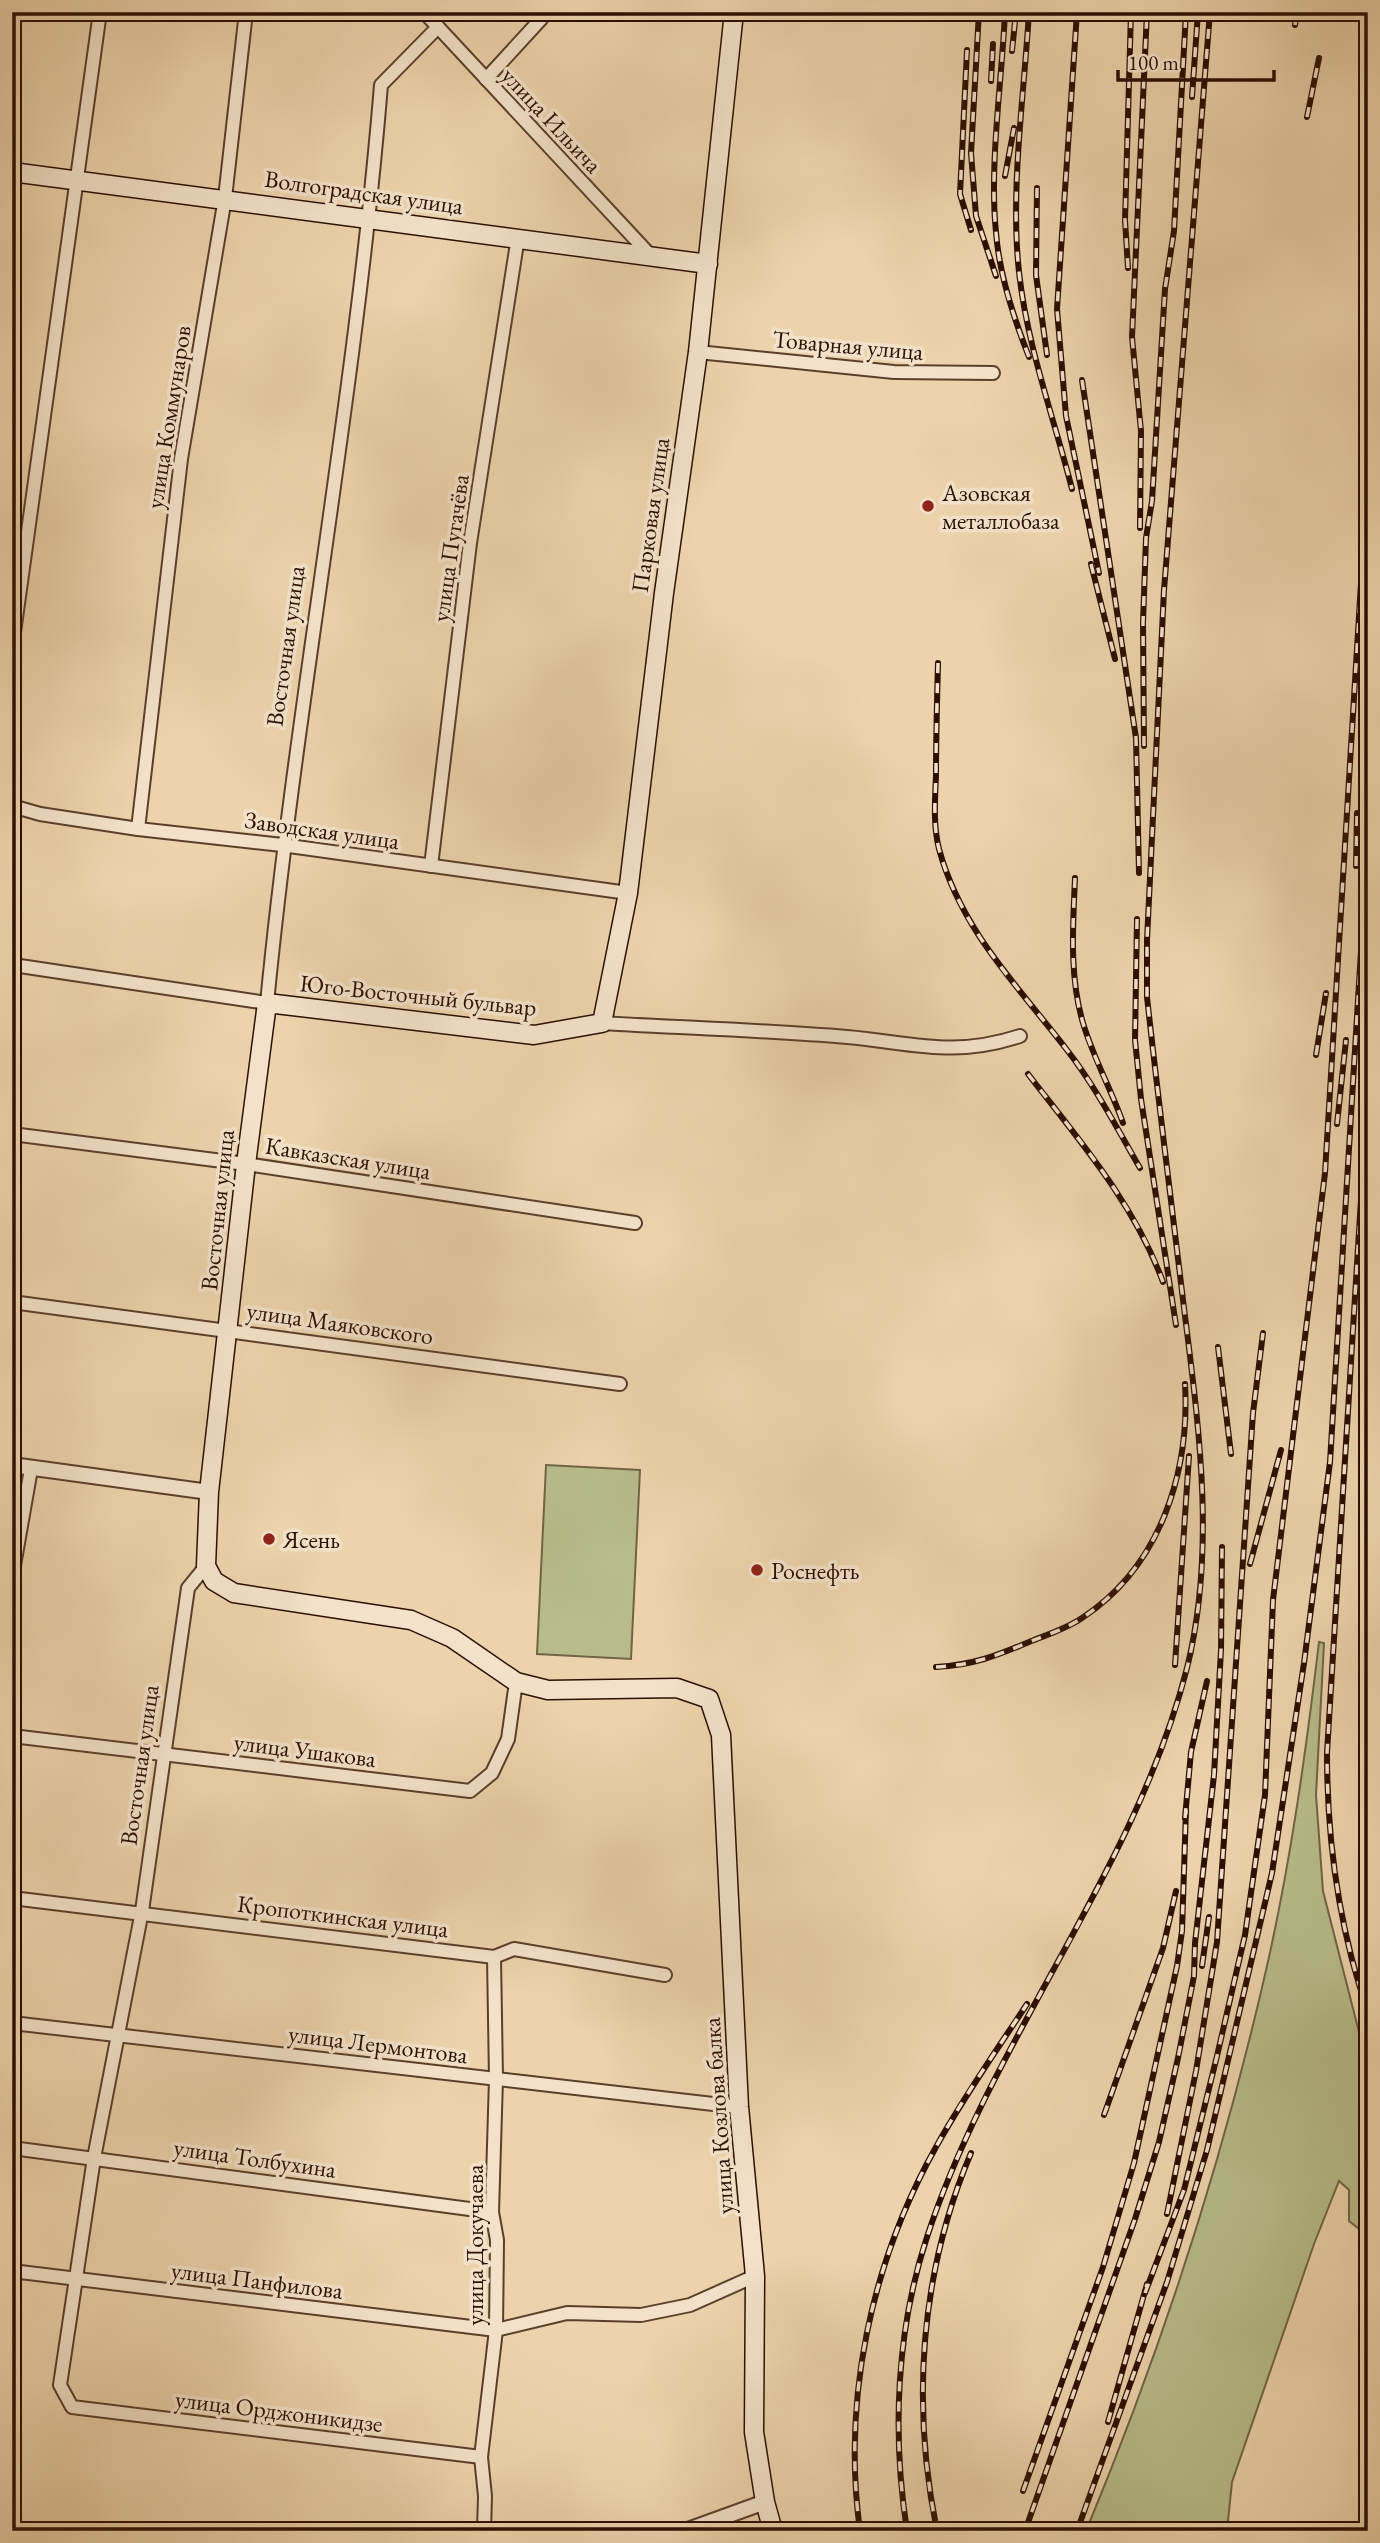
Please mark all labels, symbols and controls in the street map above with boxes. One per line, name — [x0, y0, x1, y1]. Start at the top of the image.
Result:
scale bar — [1118, 38, 1273, 82]
text: 100 m — [1128, 49, 1179, 76]
street label: улица Ильича — [495, 60, 609, 180]
street label: Волгоградская улица — [263, 163, 466, 221]
street label: улица Коммунаров — [138, 323, 198, 511]
street label: Товарная улица — [771, 323, 925, 367]
street label: Парковая улица — [624, 435, 676, 594]
street label: улица Пугачёва — [424, 472, 476, 624]
place label: Азовская металлобаза — [941, 477, 1060, 536]
marker: Азовская металлобаза — [920, 498, 936, 514]
street label: Восточная улица — [258, 563, 312, 728]
street label: Заводская улица — [243, 804, 402, 856]
street label: Юго-Восточный бульвар — [298, 967, 538, 1023]
street label: Восточная улица — [193, 1127, 241, 1292]
street label: Кавказская улица — [263, 1130, 433, 1186]
street label: улица Маяковского — [245, 1295, 435, 1351]
place label: Ясень — [282, 1524, 340, 1555]
marker: Ясень — [261, 1531, 277, 1547]
place label: Роснефть — [771, 1555, 860, 1586]
marker: Роснефть — [749, 1562, 765, 1578]
street label: Восточная улица — [112, 1682, 166, 1847]
street label: улица Ушакова — [232, 1726, 378, 1774]
street label: Кропоткинская улица — [236, 1888, 451, 1944]
street label: улица Козлова балка — [696, 2016, 740, 2215]
street label: улица Лермонтова — [287, 2018, 470, 2070]
street label: улица Толбухина — [172, 2131, 339, 2185]
street label: улица Докучаева — [459, 2164, 490, 2326]
street label: улица Панфилова — [169, 2254, 345, 2306]
street label: улица Орджоникидзе — [173, 2383, 385, 2439]

